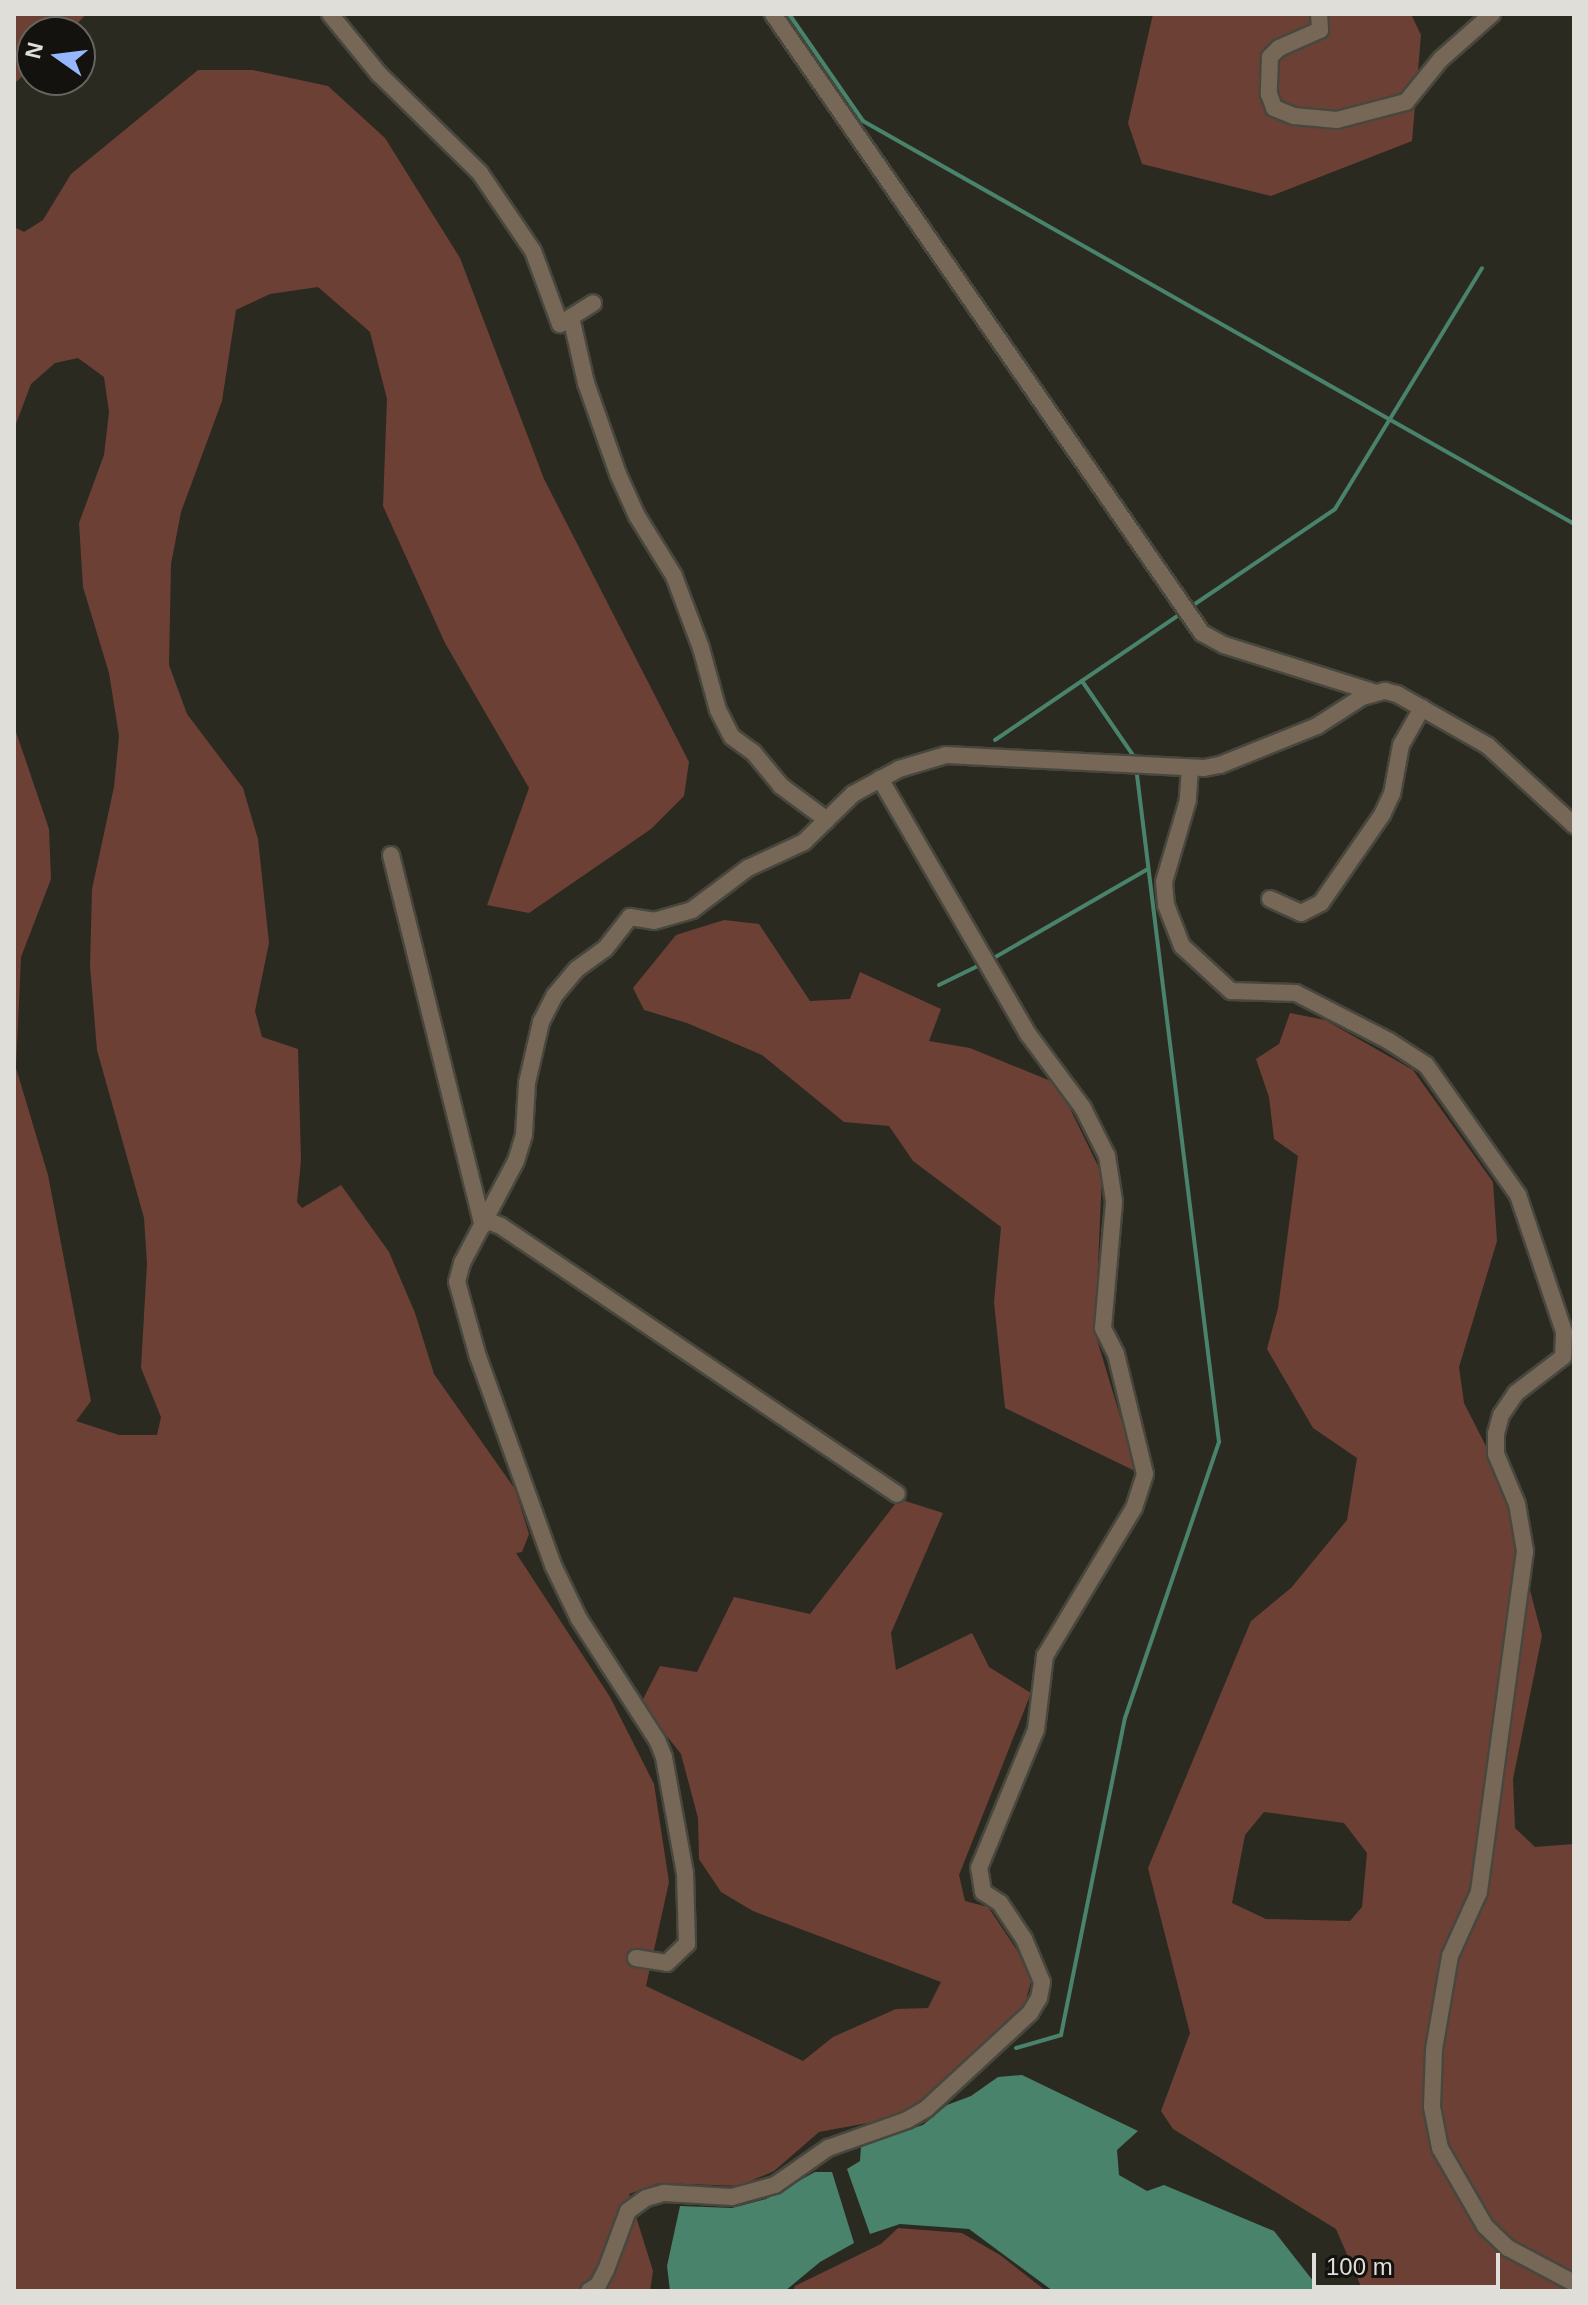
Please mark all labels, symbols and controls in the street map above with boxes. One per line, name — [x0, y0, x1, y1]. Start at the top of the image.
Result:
north arrow — [16, 16, 96, 96]
text: N — [20, 40, 48, 61]
scale bar — [1316, 2237, 1504, 2287]
text: 100 m — [1326, 2253, 1393, 2280]

